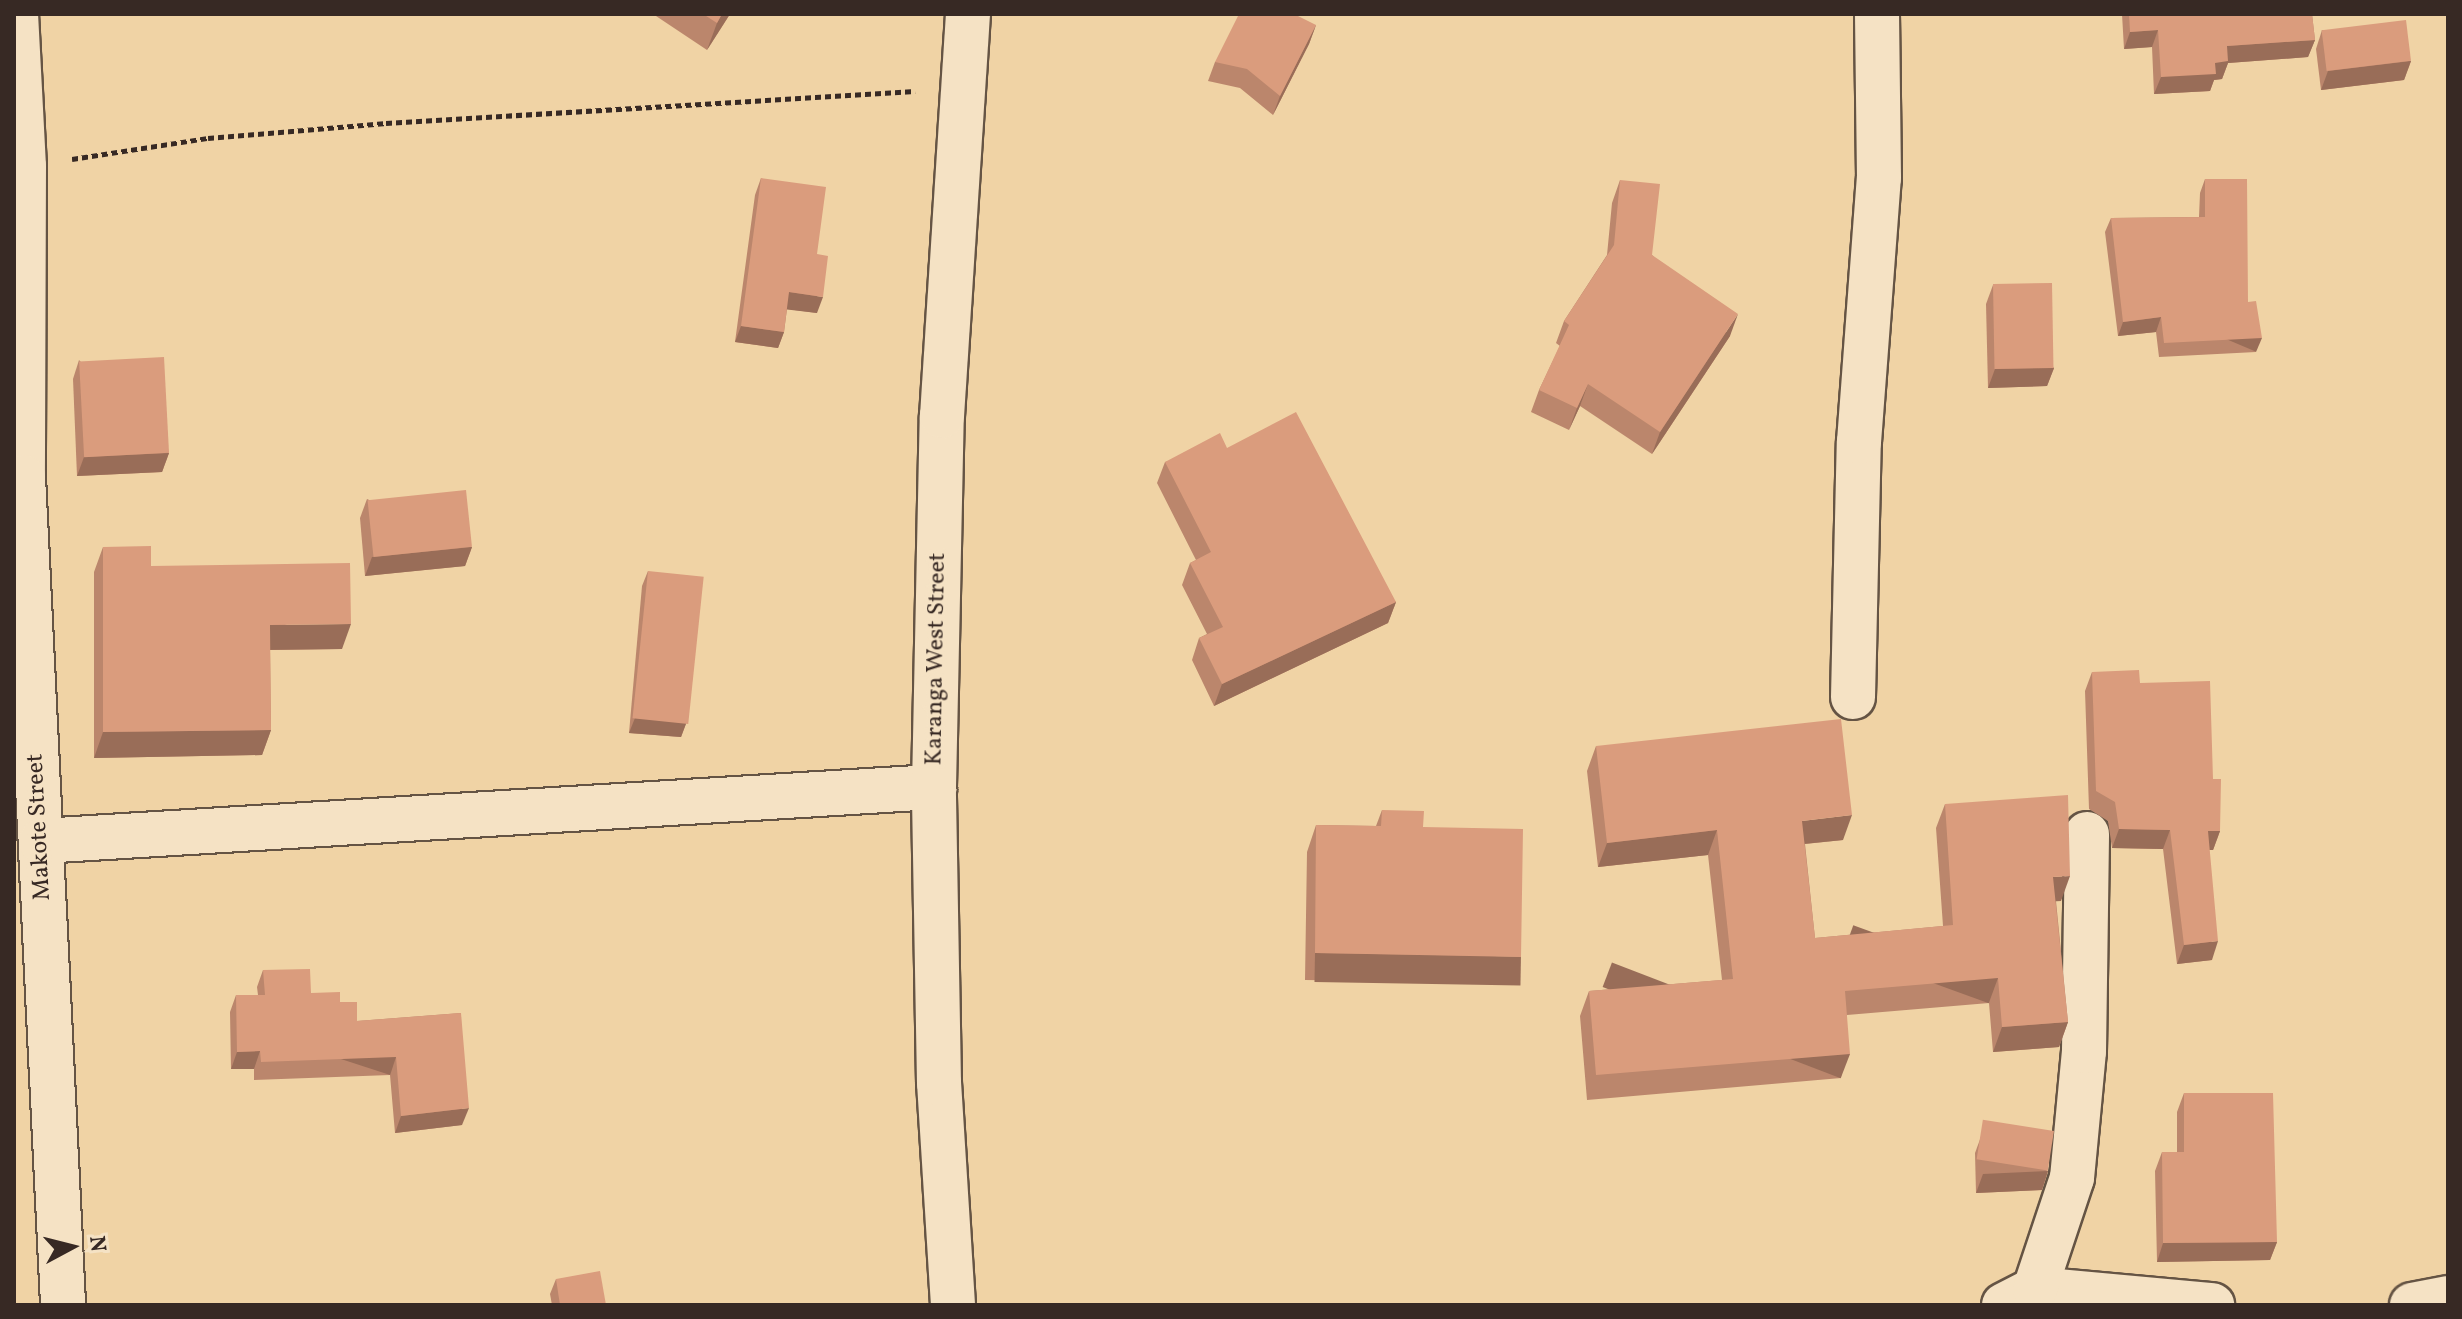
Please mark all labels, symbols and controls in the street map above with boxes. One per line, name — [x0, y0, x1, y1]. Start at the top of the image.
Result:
street label: Karanga West Street — [921, 552, 953, 766]
street label: Makote Street — [22, 753, 58, 901]
north arrow — [32, 1207, 112, 1287]
text: N — [80, 1234, 113, 1254]

